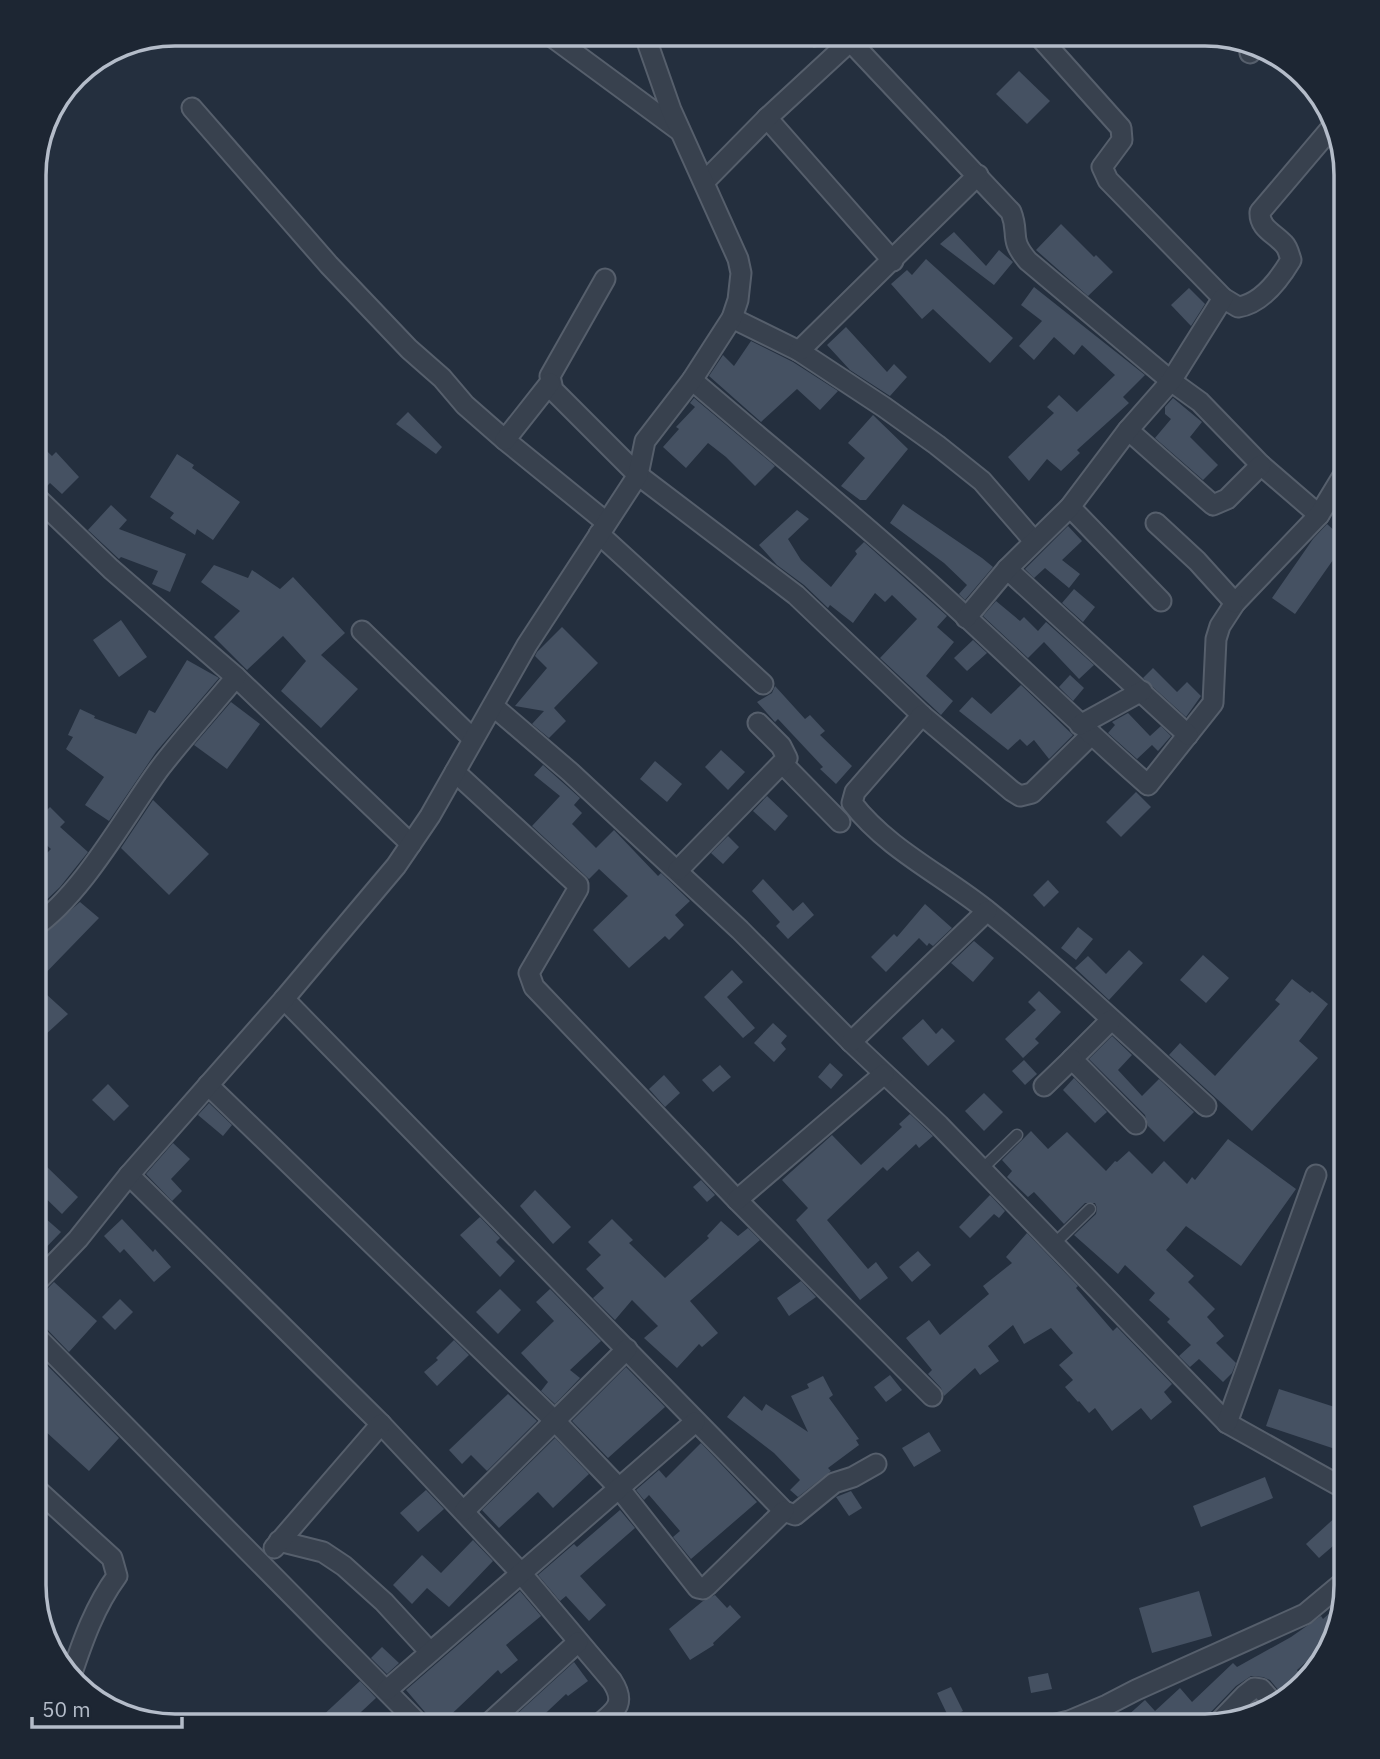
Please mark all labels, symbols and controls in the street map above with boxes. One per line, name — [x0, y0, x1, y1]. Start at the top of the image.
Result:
scale bar — [32, 1686, 182, 1730]
text: 50 m — [42, 1695, 91, 1723]

